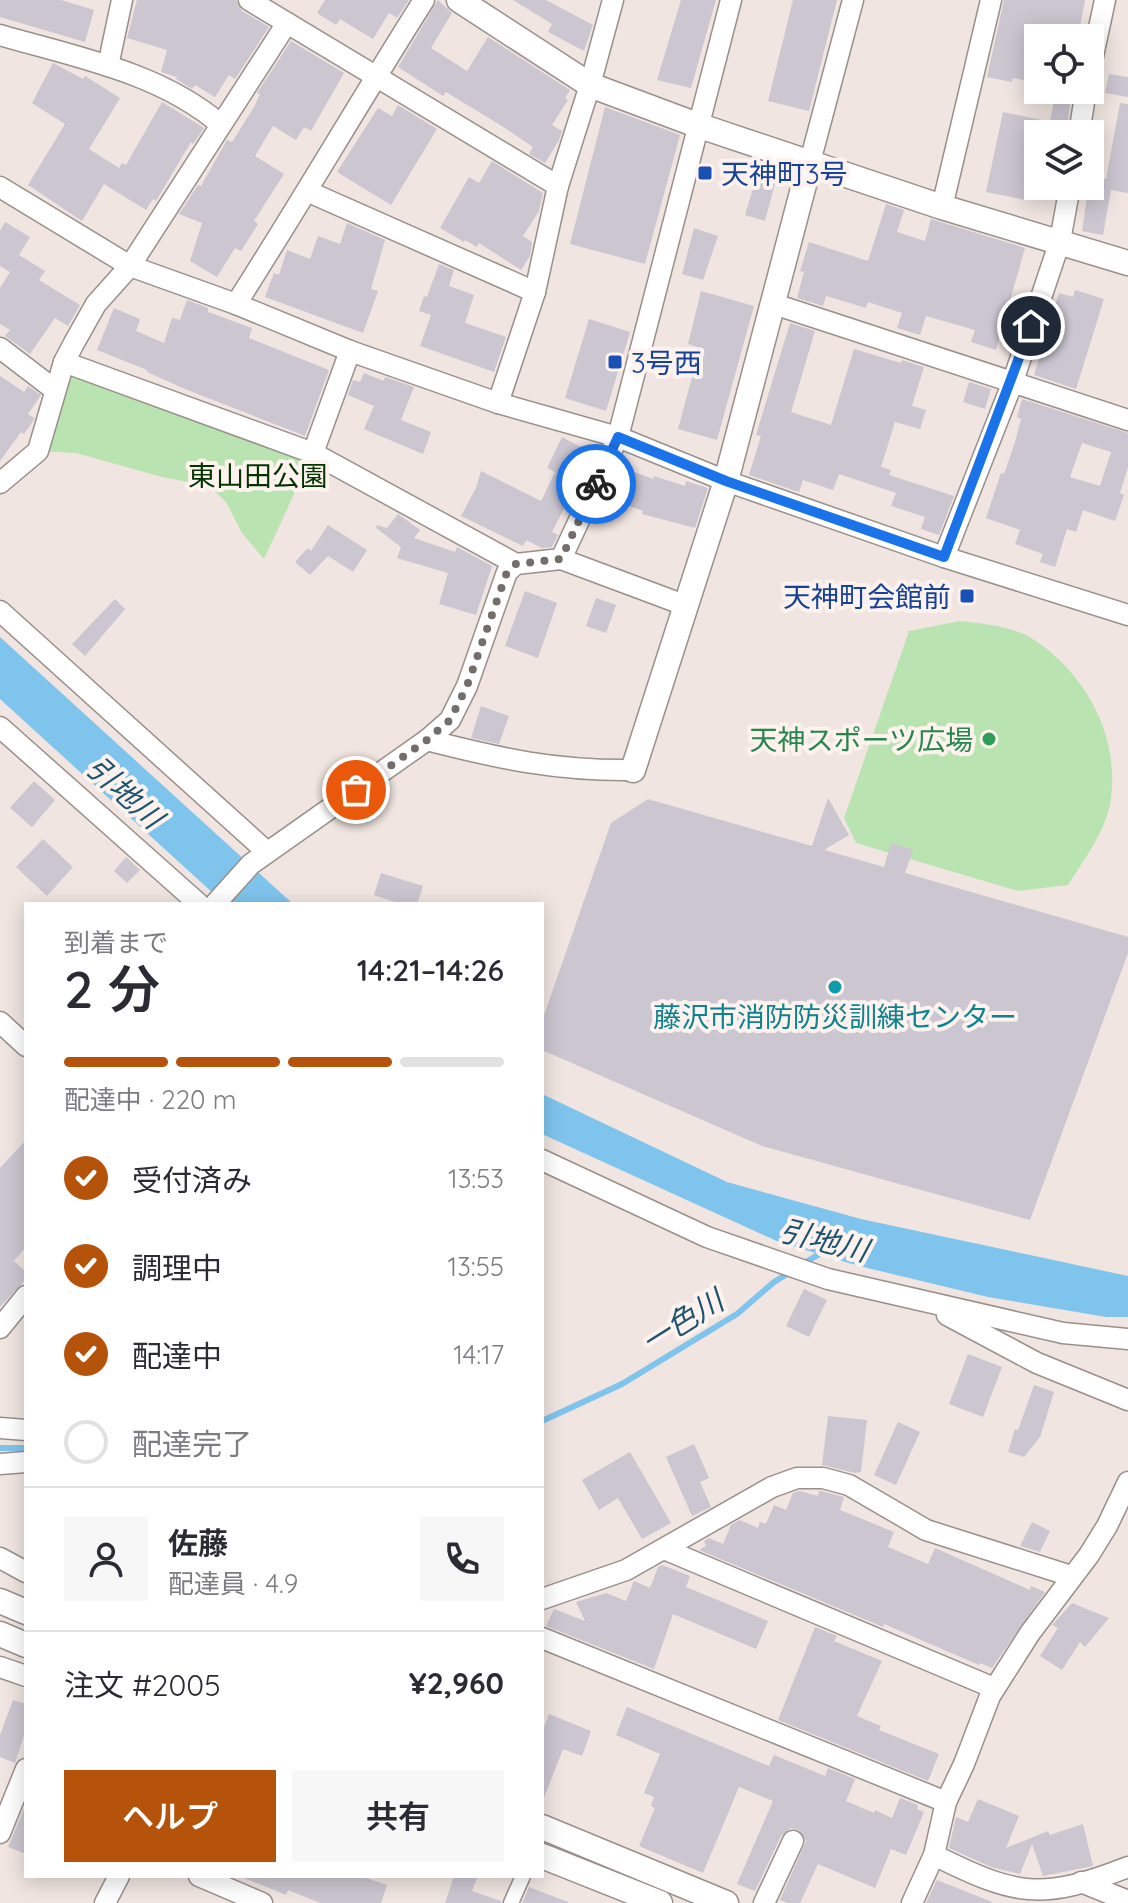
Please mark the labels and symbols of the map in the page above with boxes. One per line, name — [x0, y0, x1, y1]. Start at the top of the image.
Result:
place label: 天神町3号 — [721, 156, 848, 191]
marker: 天神町3号 — [696, 164, 714, 182]
pin — [997, 292, 1065, 360]
place label: 3号西 — [631, 345, 702, 380]
marker: 3号西 — [606, 353, 624, 371]
courier — [556, 444, 636, 524]
park label: 東山田公園 — [188, 458, 328, 493]
place label: 天神町会館前 — [783, 579, 951, 614]
marker: 天神町会館前 — [958, 587, 976, 605]
place label: 天神スポーツ広場 — [750, 722, 973, 757]
marker: 天神スポーツ広場 — [980, 730, 998, 748]
water label: 引地川 — [79, 748, 173, 838]
pin — [322, 756, 390, 824]
marker: 藤沢市消防防災訓練センター — [826, 978, 844, 996]
place label: 藤沢市消防防災訓練センター — [653, 999, 1017, 1034]
water label: 引地川 — [776, 1211, 875, 1270]
water label: 一色川 — [634, 1279, 733, 1361]

